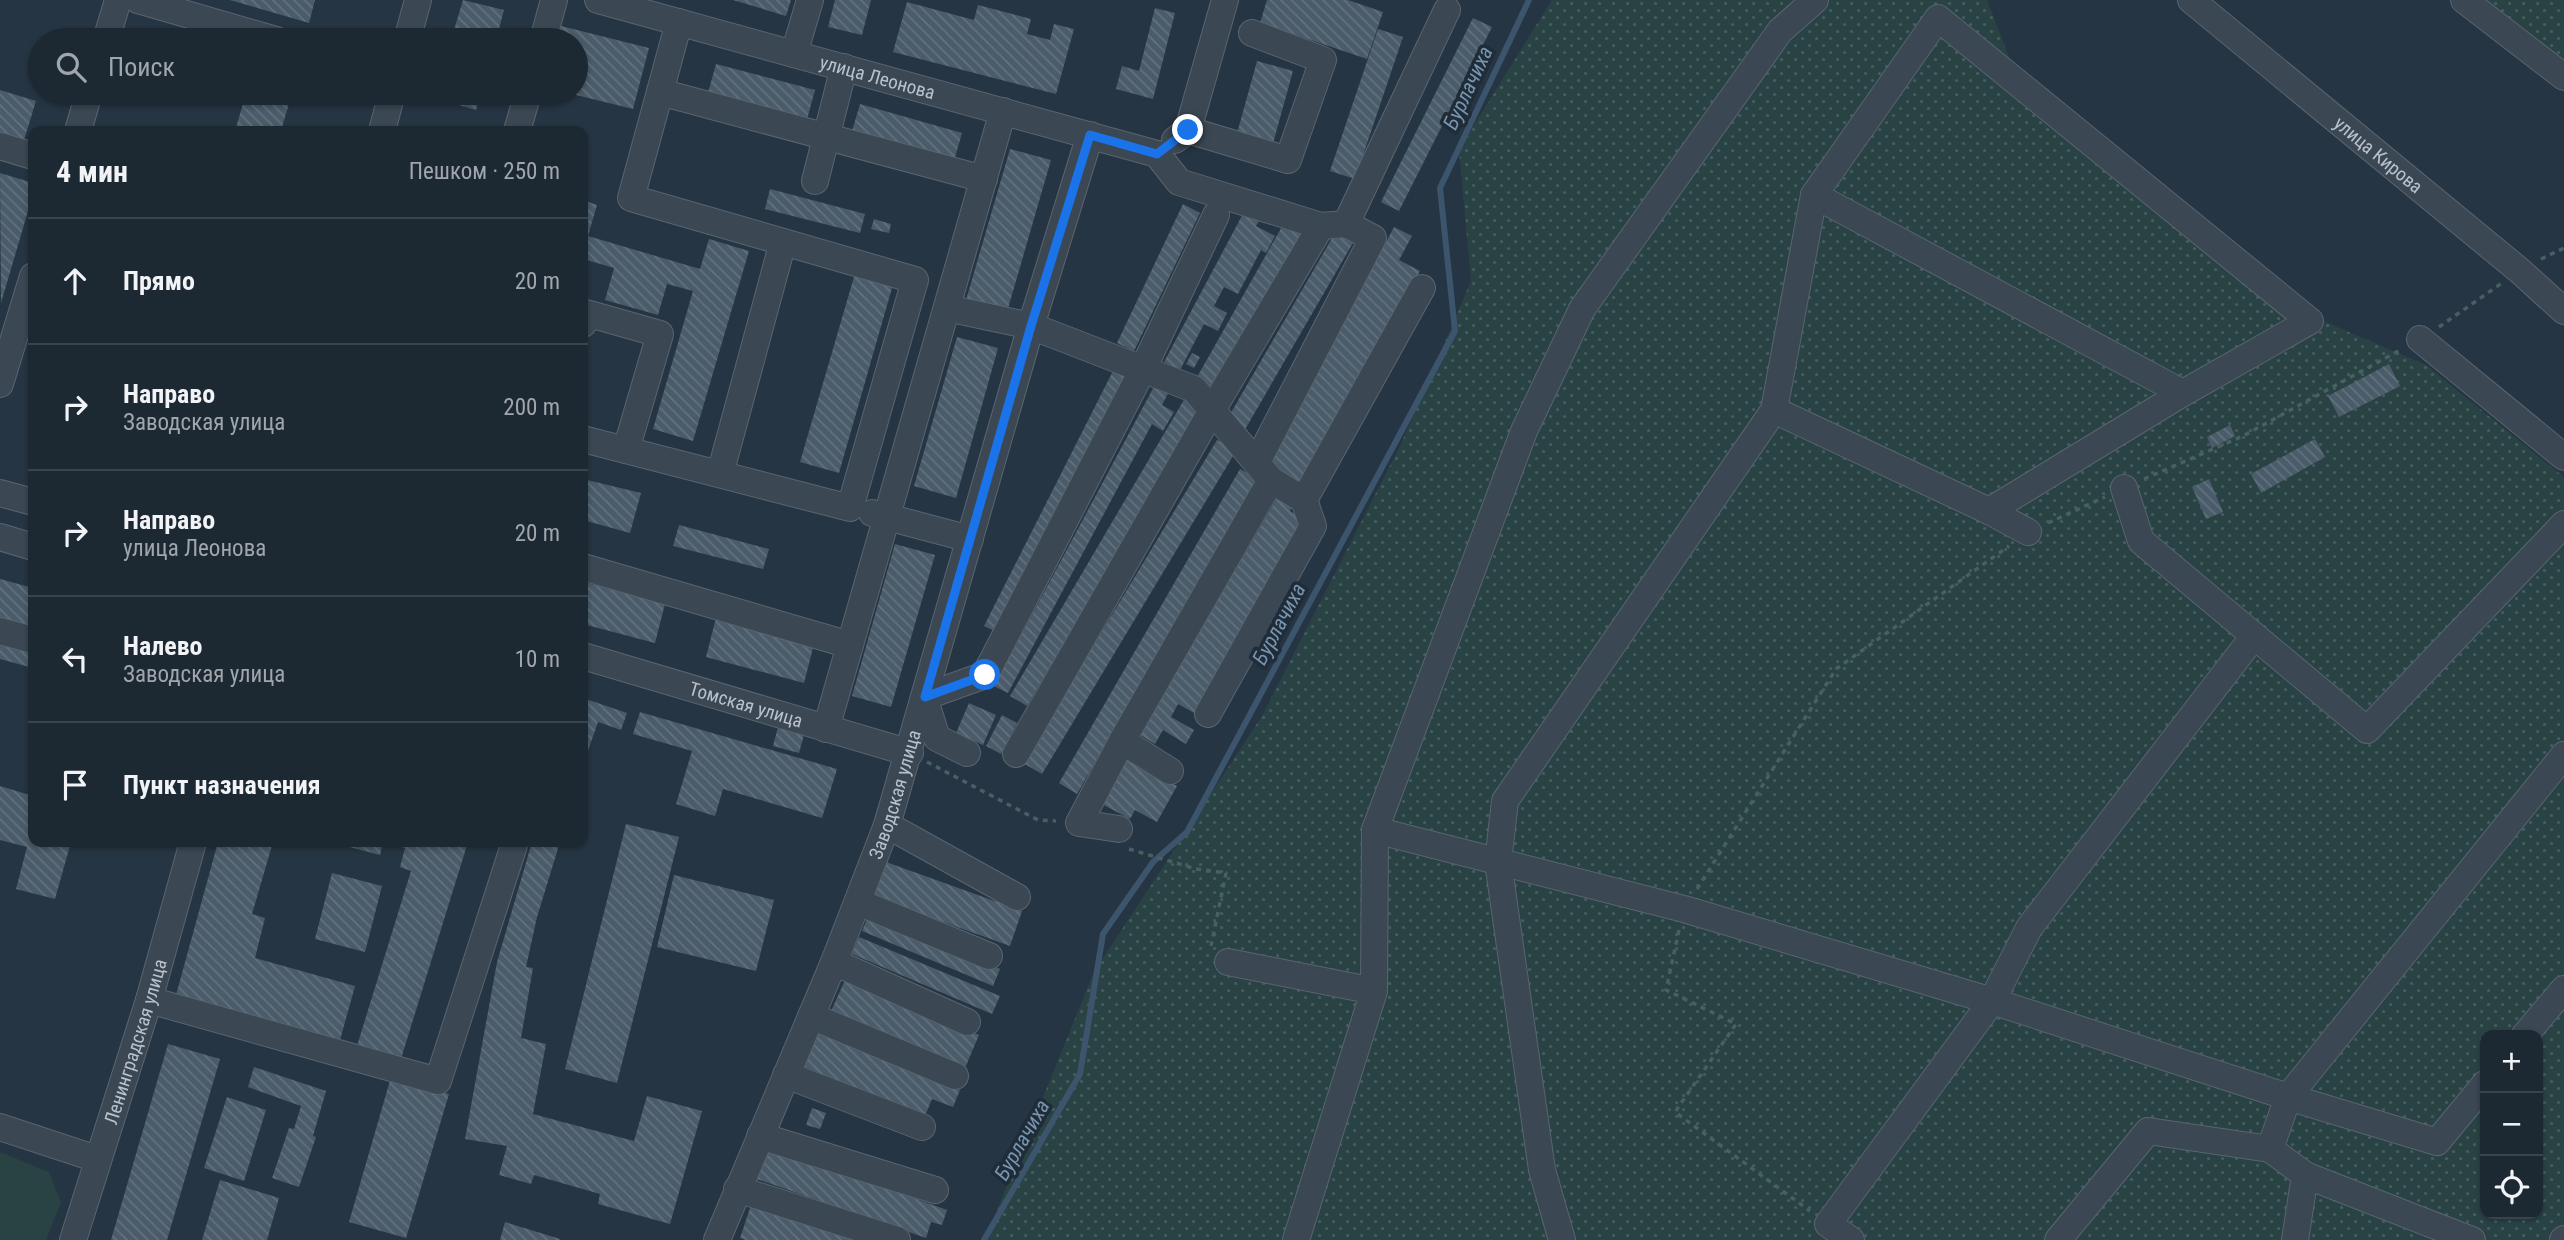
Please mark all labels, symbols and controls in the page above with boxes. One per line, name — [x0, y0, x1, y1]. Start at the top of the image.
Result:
search box — [28, 28, 588, 105]
water label: Бурлачиха — [1438, 43, 1498, 133]
icon: search — [52, 48, 90, 86]
street label: улица Леонова — [817, 51, 938, 104]
text: Поиск — [108, 52, 175, 82]
street label: улица Кирова — [2329, 112, 2427, 198]
route end — [1172, 114, 1203, 145]
text: 4 мин — [56, 154, 128, 189]
text: Пешком · 250 m — [409, 158, 560, 185]
icon: ahead — [56, 262, 94, 300]
text: Прямо — [123, 266, 195, 296]
text: 20 m — [515, 268, 560, 295]
text: Направо — [123, 379, 215, 409]
icon: right — [56, 388, 94, 426]
text: 200 m — [503, 394, 560, 421]
text: Заводская улица — [123, 409, 285, 436]
text: Направо — [123, 505, 215, 535]
icon: right — [56, 514, 94, 552]
text: 20 m — [515, 520, 560, 547]
text: улица Леонова — [123, 535, 266, 562]
water label: Бурлачиха — [1248, 579, 1310, 669]
text: Налево — [123, 631, 203, 661]
icon: left — [56, 640, 94, 678]
text: 10 m — [515, 646, 560, 673]
route start — [969, 659, 1000, 690]
text: Заводская улица — [123, 661, 285, 688]
street label: Томская улица — [686, 677, 805, 733]
street label: Заводская улица — [864, 727, 926, 863]
icon: arrive — [56, 766, 94, 804]
text: Пункт назначения — [123, 770, 321, 800]
street label: Ленинградская улица — [99, 956, 172, 1127]
map controls — [2480, 1030, 2543, 1219]
button: + — [2480, 1030, 2543, 1093]
button: − — [2480, 1093, 2543, 1156]
water label: Бурлачиха — [989, 1096, 1055, 1184]
button: locate — [2480, 1156, 2543, 1219]

